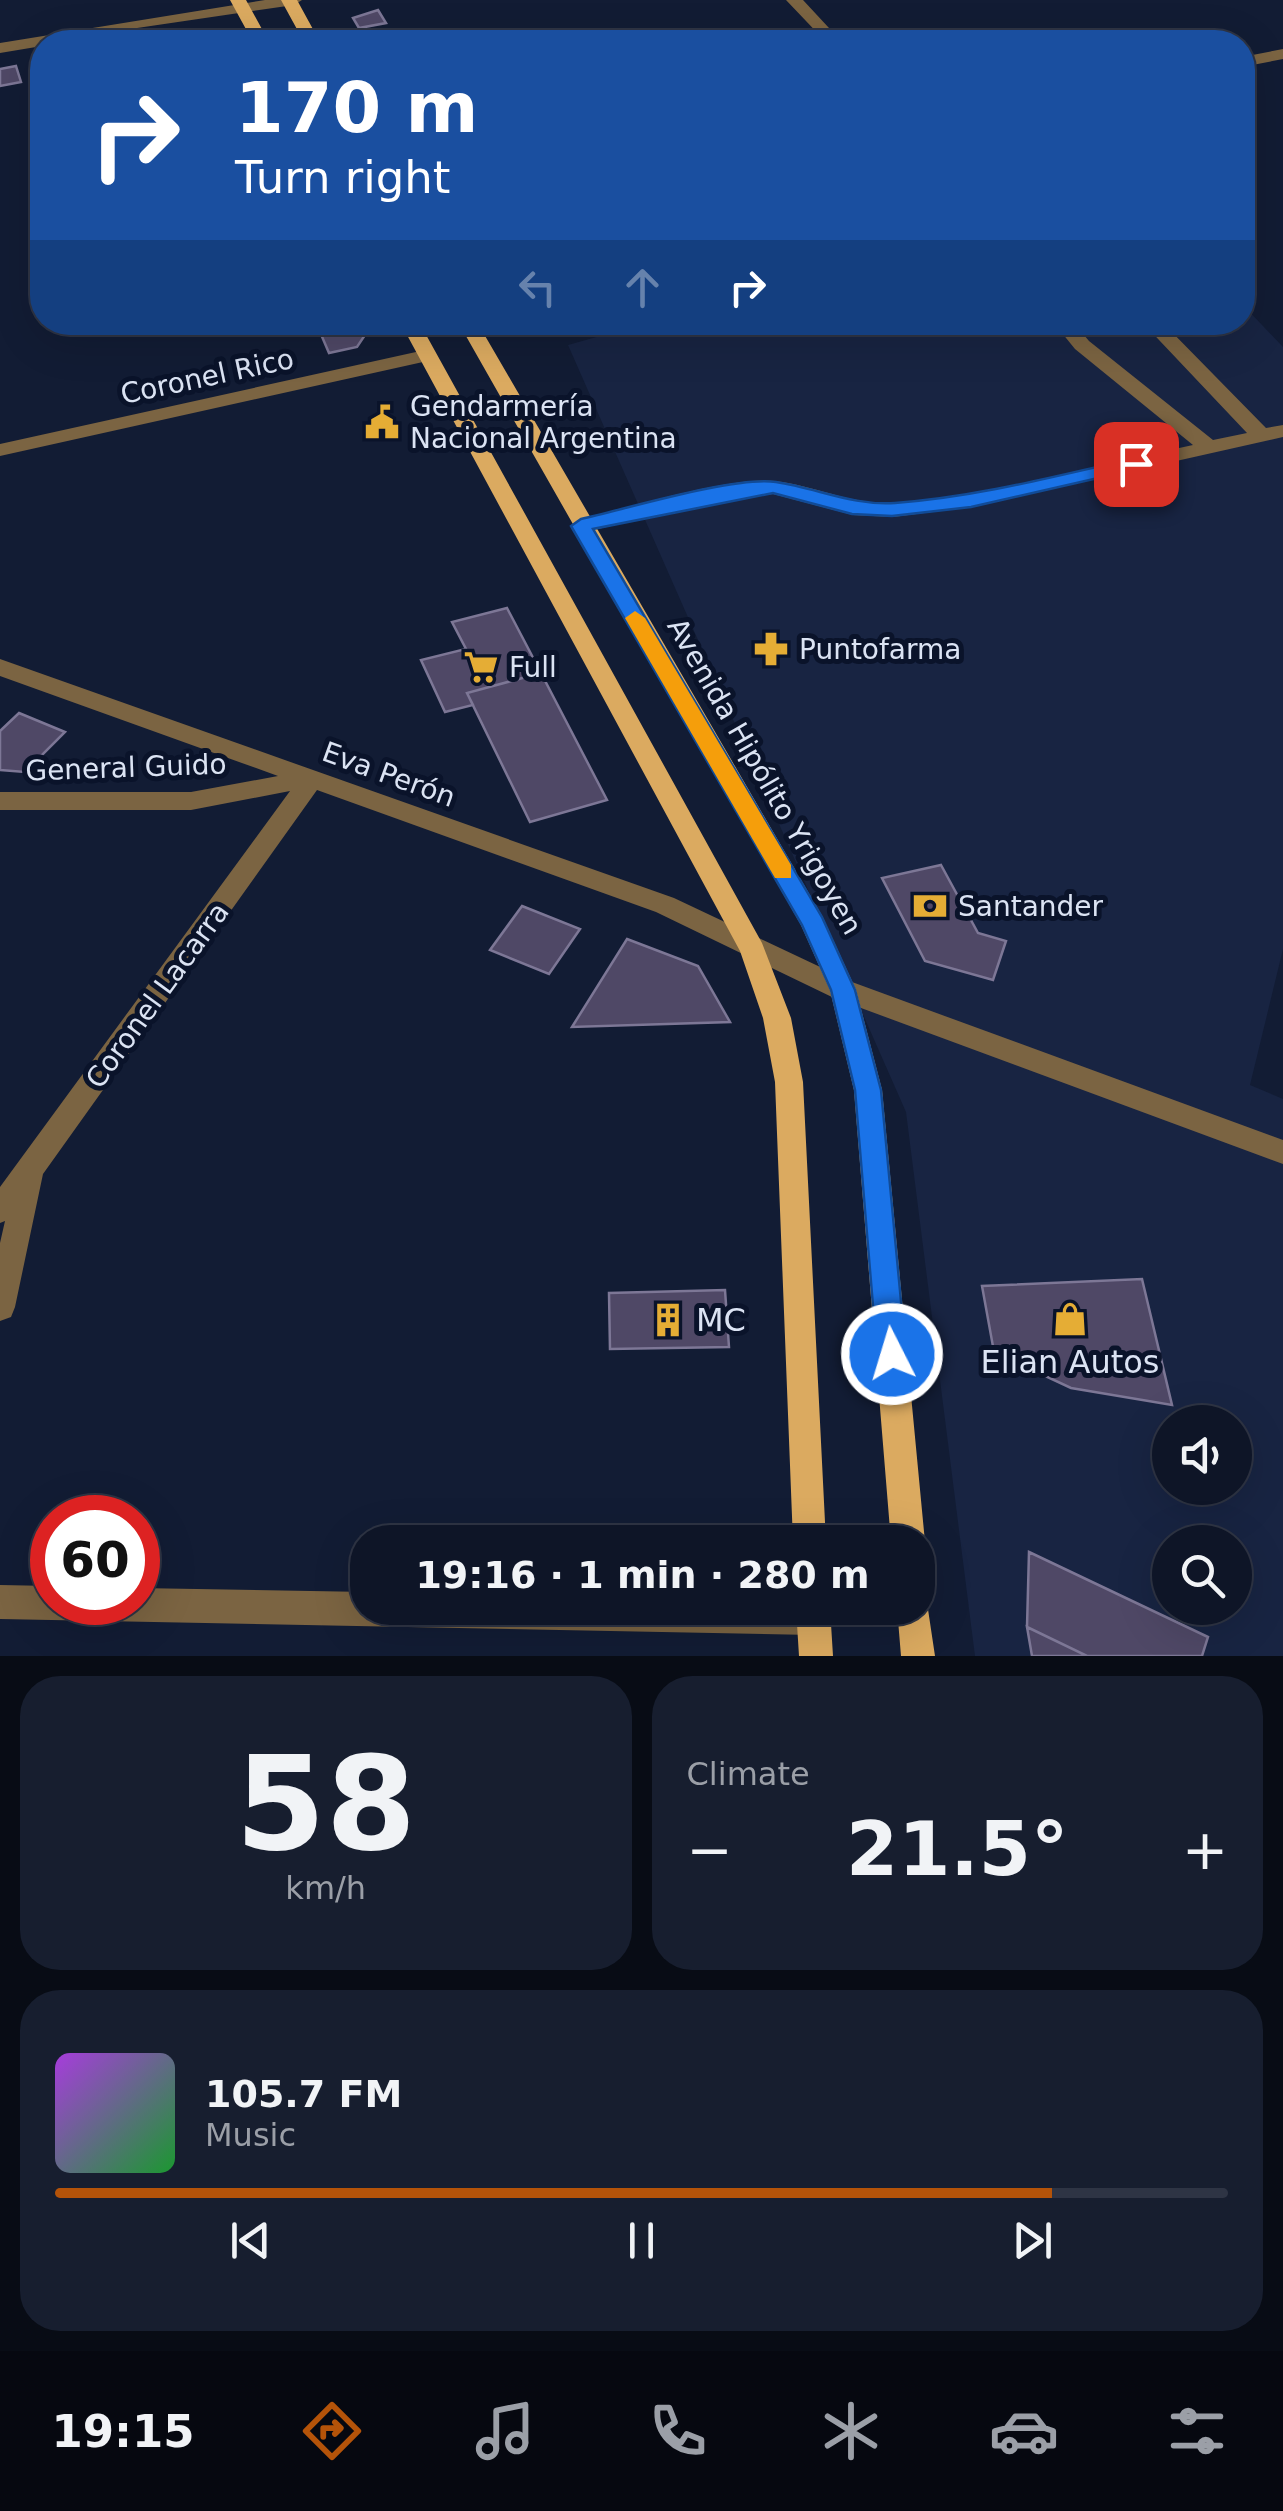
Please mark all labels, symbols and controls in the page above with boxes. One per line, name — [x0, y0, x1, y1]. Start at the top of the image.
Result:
text: 170 m — [235, 67, 478, 149]
icon: right — [70, 70, 200, 200]
text: Turn right — [235, 151, 450, 204]
icon: left — [510, 260, 565, 315]
icon: ahead — [615, 260, 670, 315]
icon: right — [720, 260, 775, 315]
street label: Coronel Rico — [118, 342, 297, 411]
place label: Gendarmería Nacional Argentina — [410, 390, 677, 455]
public building icon: Gendarmería Nacional Argentina — [363, 403, 401, 441]
pin — [1094, 422, 1179, 507]
icon: arrive — [1109, 437, 1164, 492]
street label: Avenida Hipólito Yrigoyen — [660, 612, 869, 940]
pharmacy icon: Puntofarma — [752, 630, 790, 668]
place label: Puntofarma — [799, 633, 961, 666]
supermarket icon: Full — [462, 648, 500, 686]
place label: Full — [509, 651, 557, 684]
street label: Eva Perón — [318, 735, 460, 814]
street label: General Guido — [25, 747, 227, 788]
bank icon: Santander — [911, 887, 949, 925]
place label: Santander — [958, 890, 1104, 923]
street label: Coronel Lacarra — [79, 896, 236, 1095]
shop icon: Elian Autos — [1051, 1300, 1089, 1338]
building icon: MC — [649, 1301, 687, 1339]
place label: MC — [696, 1301, 746, 1339]
position arrow — [840, 1302, 944, 1406]
place label: Elian Autos — [980, 1343, 1160, 1381]
map controls — [1152, 1405, 1252, 1625]
button: sound — [1152, 1405, 1252, 1505]
speed limit sign: 60 — [30, 1495, 160, 1625]
button: search — [1152, 1525, 1252, 1625]
text: 19:16 · 1 min · 280 m — [415, 1553, 870, 1597]
text: 58 — [235, 1728, 416, 1880]
text: Climate — [687, 1755, 810, 1793]
text: 21.5° — [846, 1805, 1069, 1893]
text: − — [687, 1818, 733, 1882]
text: + — [1182, 1818, 1228, 1882]
text: km/h — [285, 1869, 366, 1907]
text: 105.7 FM — [205, 2072, 402, 2116]
text: Music — [205, 2116, 296, 2154]
icon: previous — [223, 2213, 278, 2268]
icon: pause — [614, 2213, 669, 2268]
icon: next — [1005, 2213, 1060, 2268]
icon: directions — [297, 2396, 367, 2466]
icon: music — [470, 2396, 540, 2466]
icon: phone — [643, 2396, 713, 2466]
icon: climate — [816, 2396, 886, 2466]
icon: car — [989, 2396, 1059, 2466]
icon: filters — [1162, 2396, 1232, 2466]
text: 19:15 — [51, 2405, 195, 2458]

